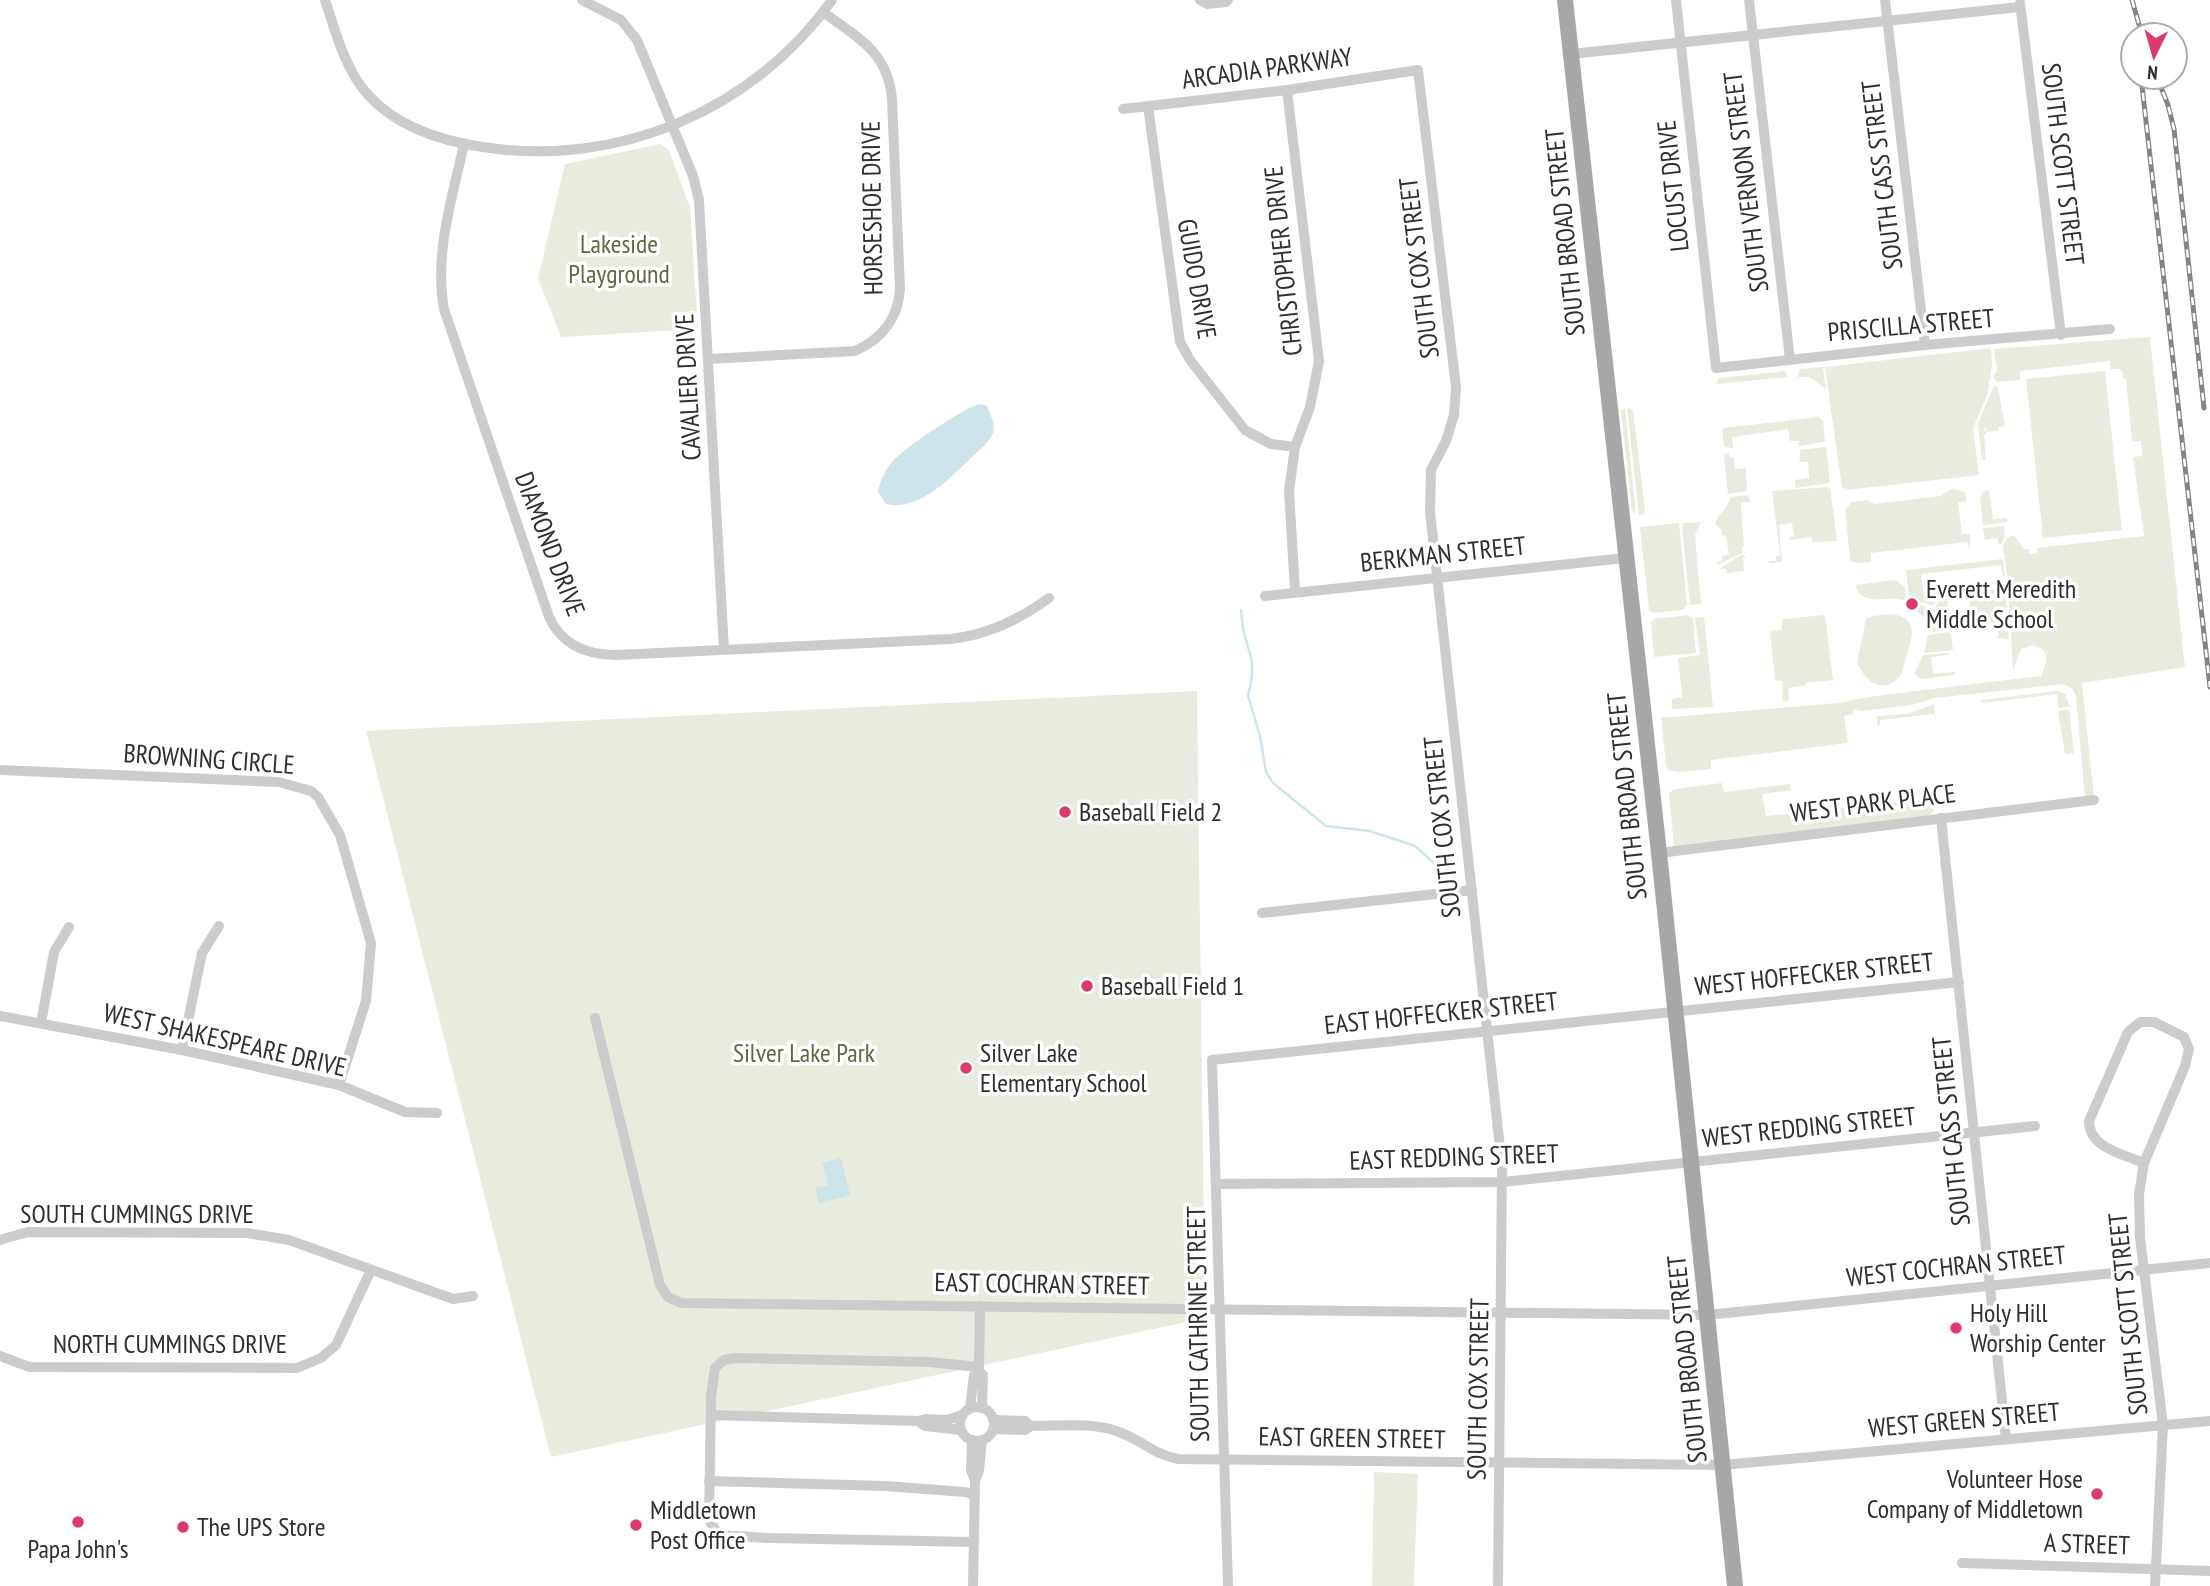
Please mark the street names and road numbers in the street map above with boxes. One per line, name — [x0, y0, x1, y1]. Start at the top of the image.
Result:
street label: ARCADIA PARKWAY — [1180, 39, 1354, 96]
street label: SOUTH SCOTT STREET — [2035, 61, 2092, 267]
street label: SOUTH VERNON STREET — [1716, 70, 1775, 294]
street label: SOUTH CASS STREET — [1853, 78, 1909, 272]
street label: LOCUST DRIVE — [1649, 119, 1696, 253]
street label: HORSESHOE DRIVE — [853, 121, 890, 295]
street label: SOUTH BROAD STREET — [1537, 126, 1592, 337]
street label: CHRISTOPHER DRIVE — [1256, 165, 1309, 358]
street label: SOUTH COX STREET — [1391, 175, 1446, 360]
street label: GUIDO DRIVE — [1171, 216, 1224, 341]
street label: PRISCILLA STREET — [1826, 301, 1996, 348]
street label: CAVALIER DRIVE — [667, 313, 708, 461]
street label: DIAMOND DRIVE — [508, 467, 593, 620]
street label: BERKMAN STREET — [1359, 528, 1528, 579]
street label: SOUTH BROAD STREET — [1599, 690, 1654, 901]
street label: SOUTH COX STREET — [1416, 734, 1467, 919]
street label: BROWNING CIRCLE — [122, 736, 296, 781]
street label: WEST PARK PLACE — [1788, 776, 1958, 829]
street label: WEST HOFFECKER STREET — [1693, 945, 1935, 1002]
street label: EAST HOFFECKER STREET — [1322, 984, 1560, 1041]
street label: WEST SHAKESPEARE DRIVE — [100, 996, 350, 1084]
street label: SOUTH CASS STREET — [1924, 1034, 1977, 1228]
street label: WEST REDDING STREET — [1701, 1099, 1918, 1154]
street label: EAST REDDING STREET — [1349, 1136, 1560, 1177]
street label: SOUTH CUMMINGS DRIVE — [20, 1197, 254, 1230]
street label: SOUTH CATHRINE STREET — [1179, 1205, 1216, 1442]
street label: SOUTH SCOTT STREET — [2100, 1211, 2155, 1417]
street label: WEST COCHRAN STREET — [1845, 1238, 2068, 1293]
street label: SOUTH BROAD STREET — [1659, 1253, 1714, 1464]
street label: EAST COCHRAN STREET — [934, 1265, 1150, 1302]
street label: SOUTH COX STREET — [1459, 1297, 1496, 1480]
street label: NORTH CUMMINGS DRIVE — [53, 1327, 287, 1360]
street label: WEST GREEN STREET — [1867, 1395, 2062, 1444]
street label: EAST GREEN STREET — [1258, 1419, 1446, 1456]
street label: A STREET — [2043, 1526, 2131, 1562]

